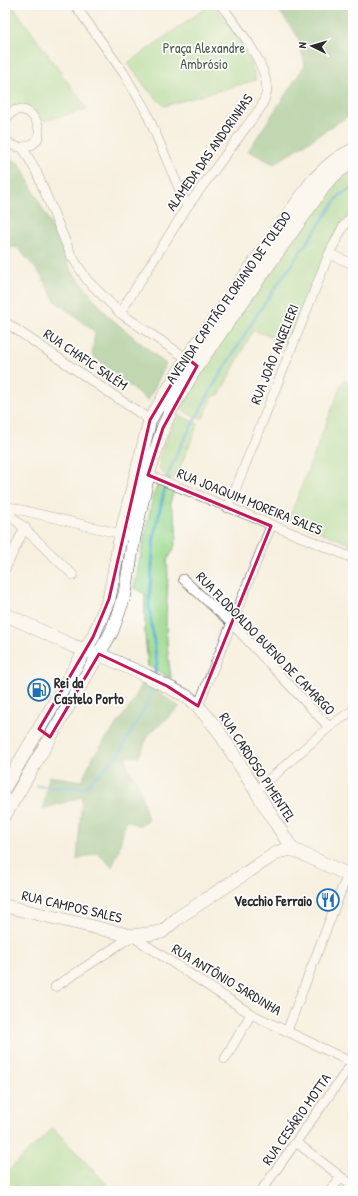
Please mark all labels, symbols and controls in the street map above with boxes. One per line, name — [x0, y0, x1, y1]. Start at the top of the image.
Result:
north arrow — [292, 26, 332, 66]
park label: Praça Alexandre Ambrósio — [163, 38, 246, 73]
text: N — [295, 41, 309, 49]
street label: ALAMEDA DAS ANDORINHAS — [161, 89, 257, 214]
street label: AVENIDA CAPITÃO FLORIANO DE TOLEDO — [161, 207, 295, 387]
street label: RUA JOÃO ANGELIERI — [245, 301, 303, 407]
street label: RUA CHAFIC SALÉM — [40, 324, 132, 394]
street label: RUA JOAQUIM MOREIRA SALES — [175, 463, 326, 539]
street label: RUA FLODOALDO BUENO DE CAMARGO — [192, 567, 340, 719]
place label: Rei da Castelo Porto — [54, 673, 124, 708]
fuel station icon: Rei da Castelo Porto — [26, 677, 52, 703]
street label: RUA CARDOSO PIMENTEL — [216, 709, 300, 825]
street label: RUA CAMPOS SALES — [20, 885, 124, 927]
restaurant icon: Vecchio Ferraio — [315, 887, 341, 913]
place label: Vecchio Ferraio — [234, 891, 312, 910]
street label: RUA ANTÔNIO SARDINHA — [169, 939, 286, 1019]
street label: RUA CESÁRIO MOTTA — [257, 1069, 335, 1169]

